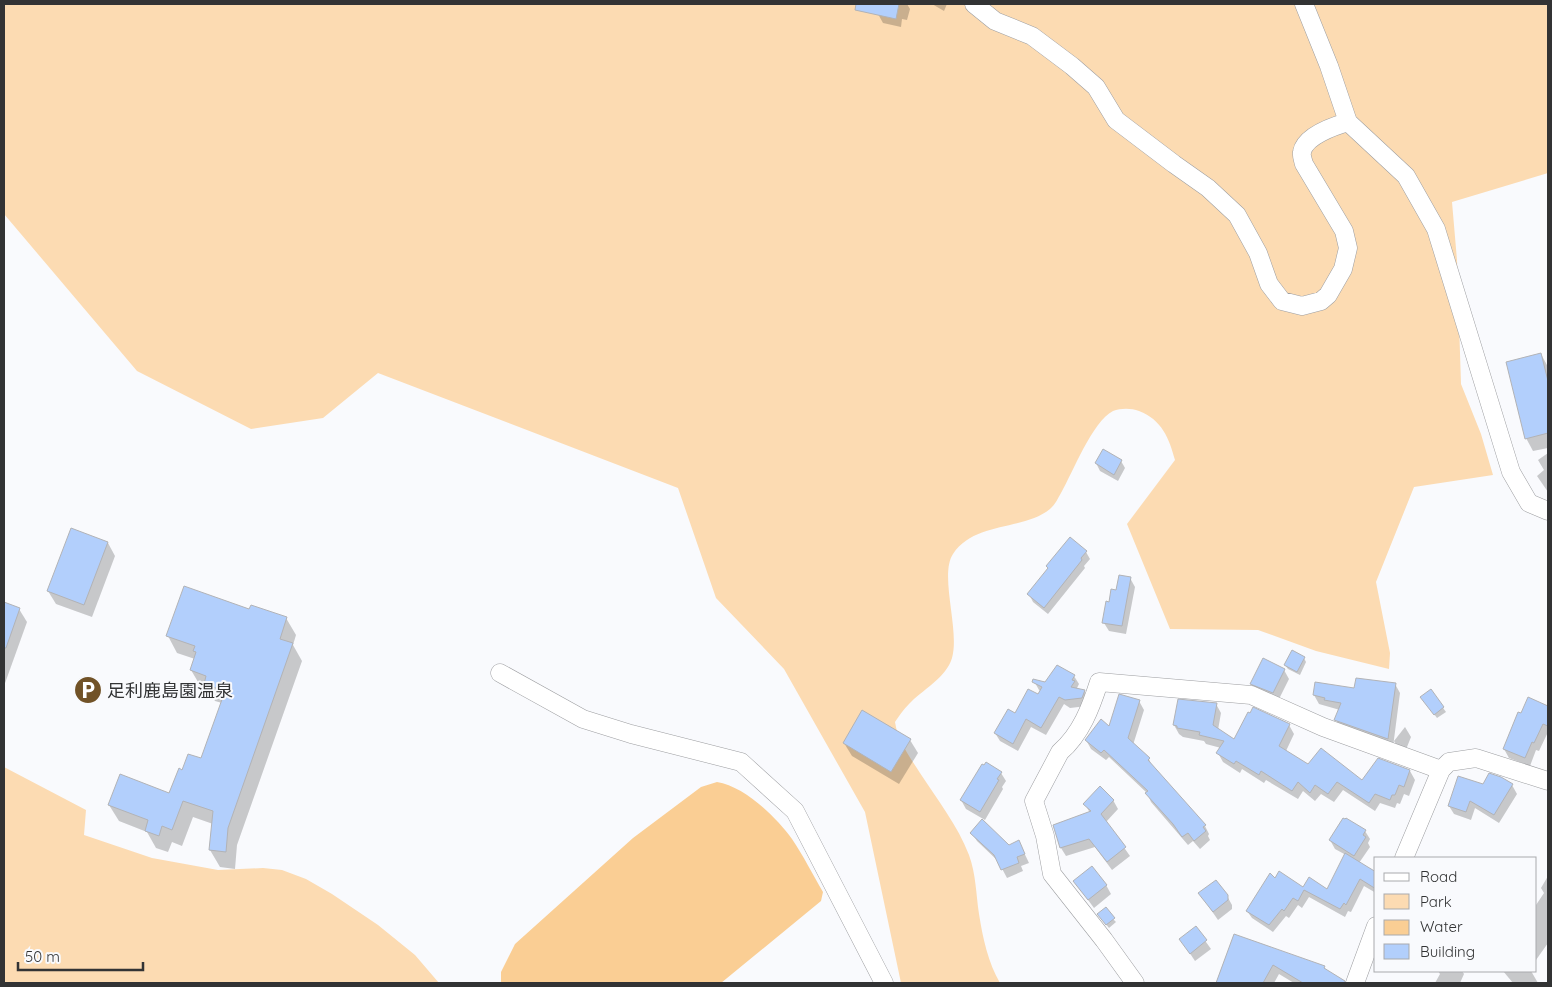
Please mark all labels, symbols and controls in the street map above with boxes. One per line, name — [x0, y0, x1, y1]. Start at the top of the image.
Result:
parking icon: 足利鹿島園温泉 — [73, 675, 103, 705]
place label: 足利鹿島園温泉 — [107, 679, 233, 702]
legend — [1374, 857, 1537, 972]
text: Road — [1420, 867, 1457, 886]
text: Park — [1420, 892, 1452, 911]
text: Water — [1420, 917, 1463, 936]
scale bar — [18, 940, 142, 972]
text: Building — [1420, 942, 1475, 961]
text: 50 m — [25, 947, 60, 966]

